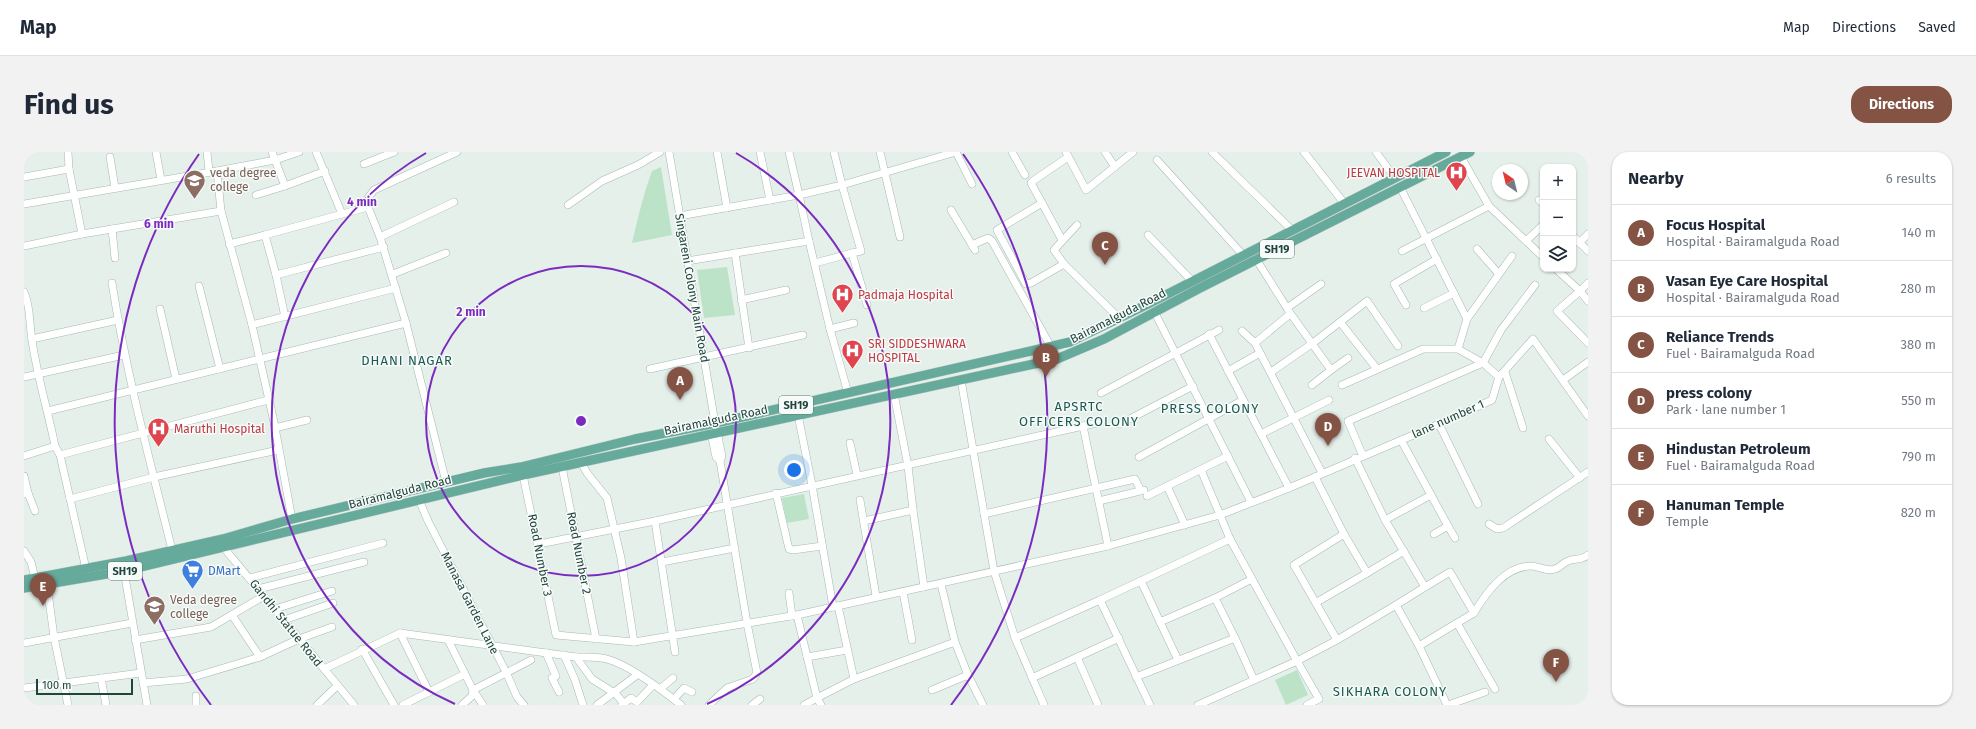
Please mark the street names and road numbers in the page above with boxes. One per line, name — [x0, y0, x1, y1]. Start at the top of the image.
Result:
street label: Singareni Colony Main Road — [672, 212, 712, 364]
road number: SH19 — [1260, 240, 1294, 258]
street label: Bairamalguda Road — [1068, 286, 1168, 346]
road number: SH19 — [779, 396, 813, 414]
street label: lane number 1 — [1410, 397, 1486, 441]
street label: Bairamalguda Road — [663, 402, 769, 438]
street label: Bairamalguda Road — [347, 472, 453, 512]
street label: Road Number 2 — [564, 511, 594, 595]
street label: Road Number 3 — [525, 513, 555, 597]
street label: Manasa Garden Lane — [438, 550, 502, 656]
road number: SH19 — [108, 562, 142, 580]
street label: Gandhi Statue Road — [247, 577, 325, 669]

